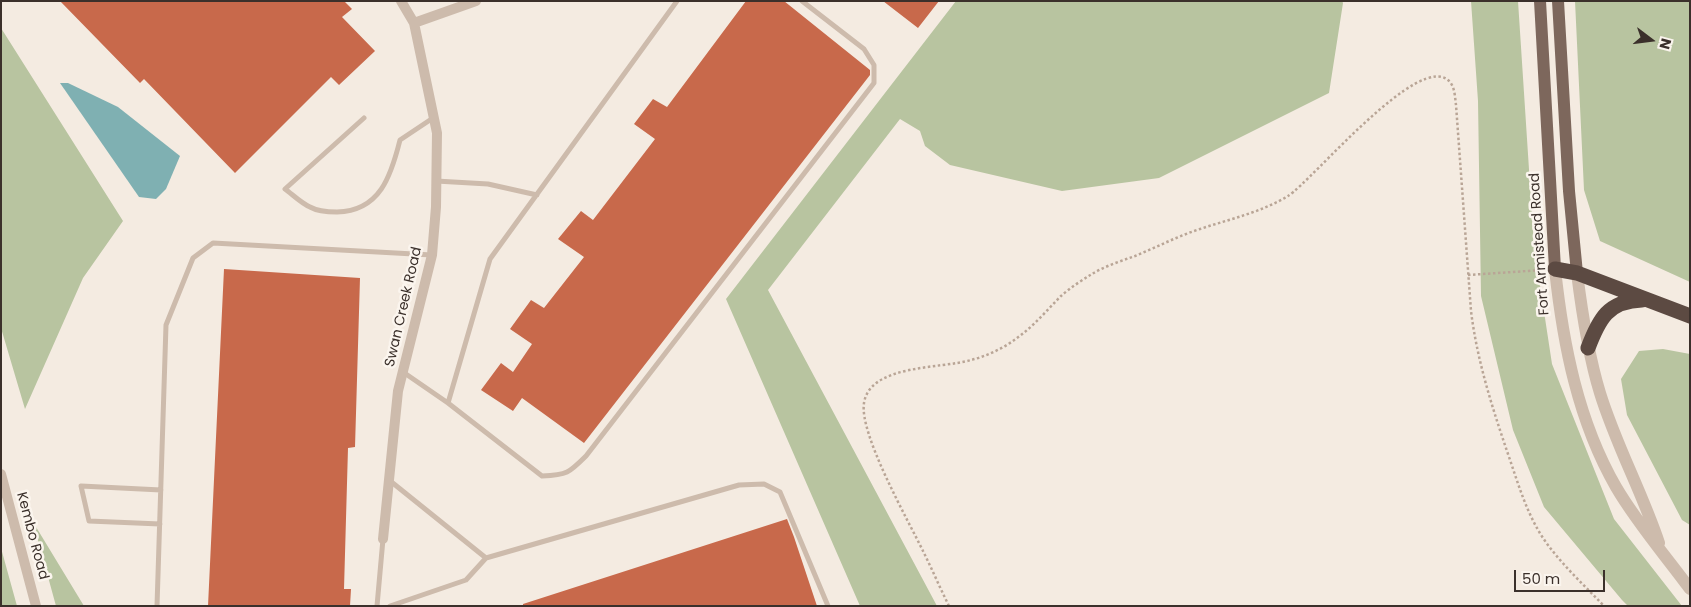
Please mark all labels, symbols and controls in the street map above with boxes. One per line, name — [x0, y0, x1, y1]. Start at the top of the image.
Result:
north arrow — [1626, 15, 1676, 65]
text: N — [1654, 36, 1677, 52]
street label: Fort Armistead Road — [1527, 172, 1553, 316]
street label: Swan Creek Road — [382, 245, 426, 369]
street label: Kembo Road — [12, 490, 52, 582]
scale bar — [1516, 560, 1607, 592]
text: 50 m — [1522, 568, 1560, 589]

